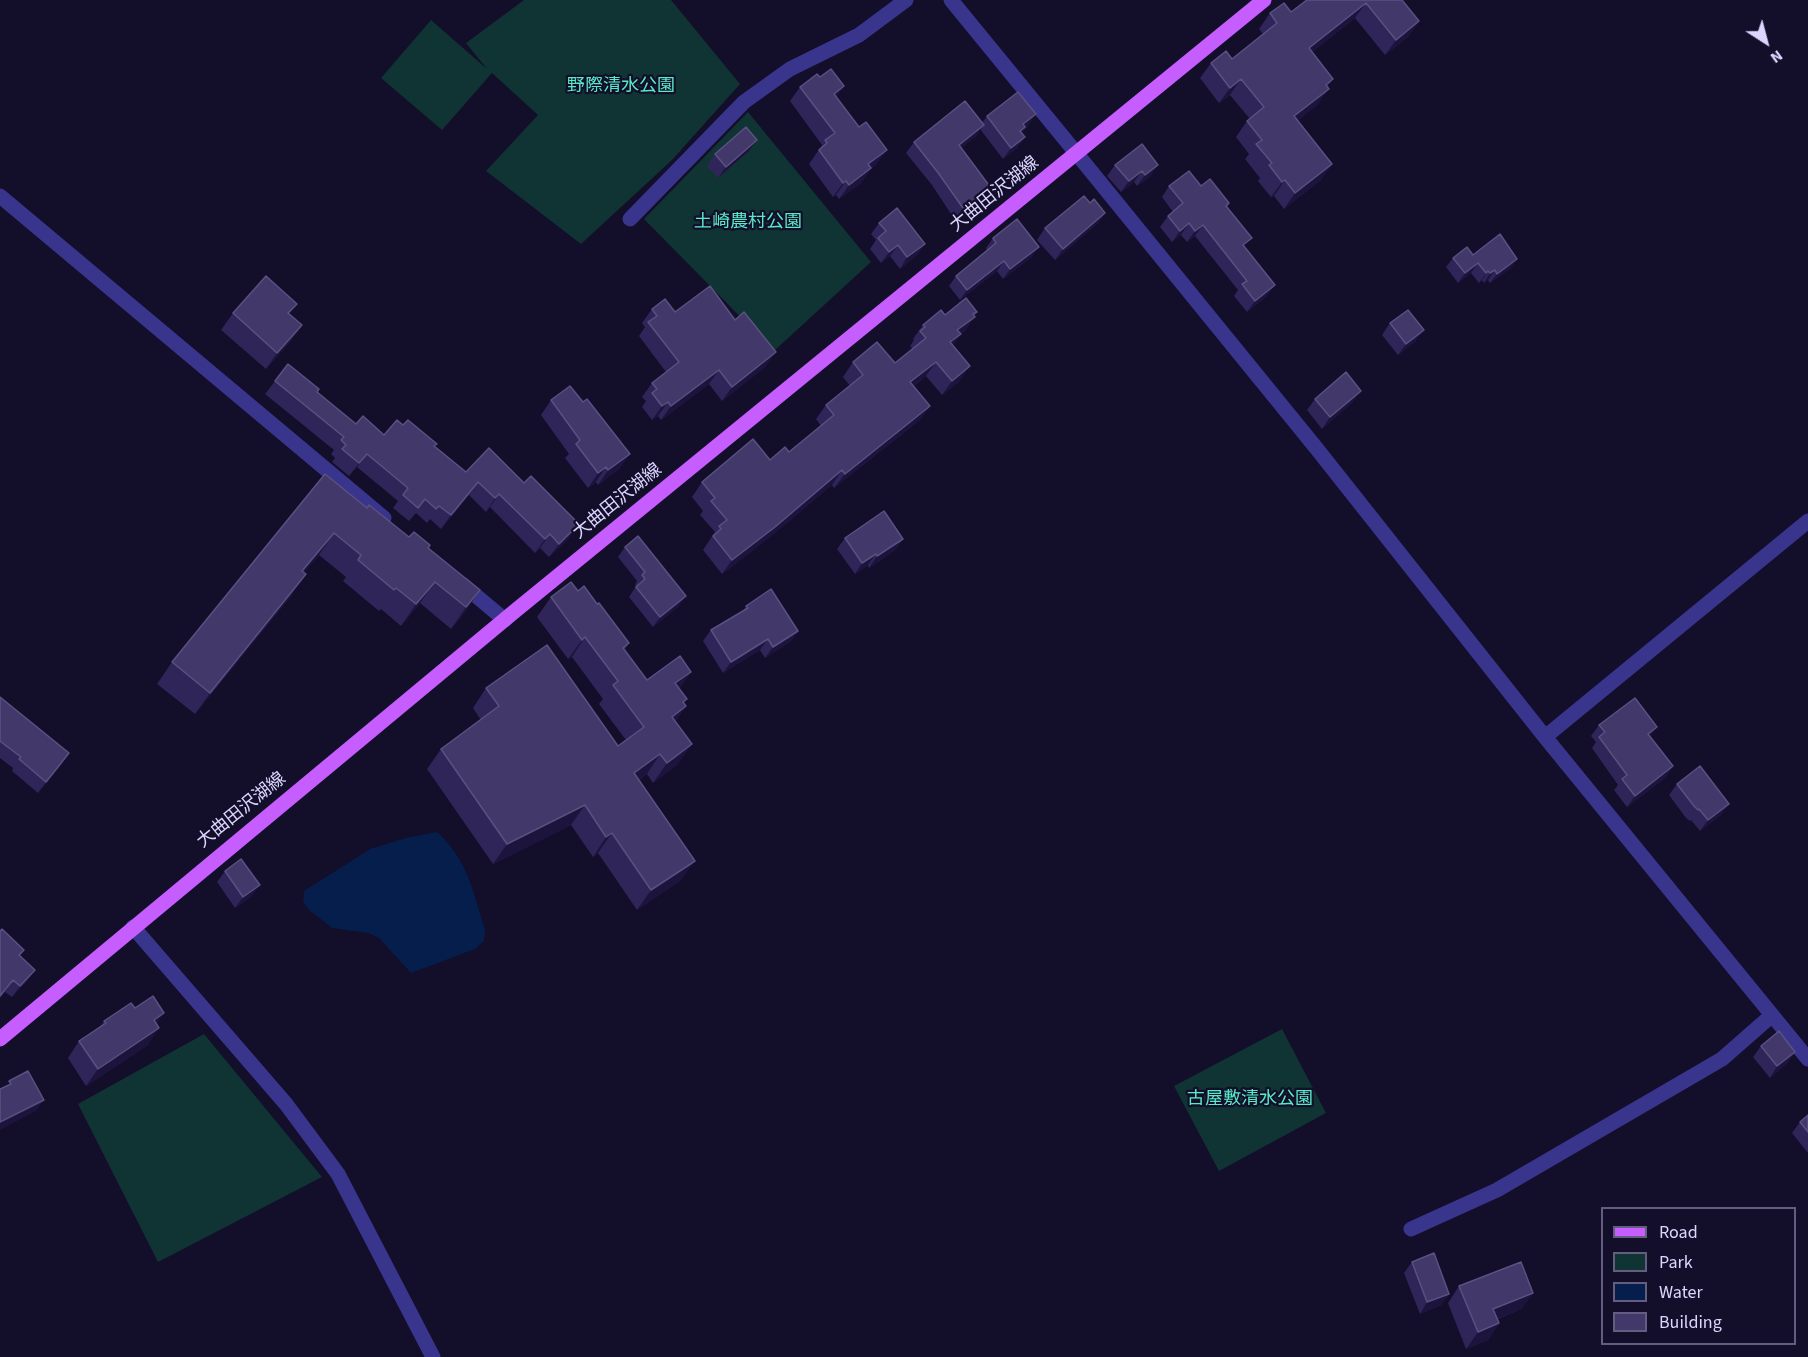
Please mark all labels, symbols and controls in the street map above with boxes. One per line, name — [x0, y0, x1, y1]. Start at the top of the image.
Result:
north arrow — [1736, 12, 1796, 72]
text: N — [1766, 45, 1787, 69]
park label: 野際清水公園 — [567, 76, 675, 98]
street label: 大曲田沢湖線 — [946, 153, 1044, 237]
park label: 土崎農村公園 — [694, 212, 802, 234]
street label: 大曲田沢湖線 — [569, 460, 667, 544]
street label: 大曲田沢湖線 — [193, 769, 291, 853]
park label: 古屋敷清水公園 — [1187, 1089, 1313, 1111]
legend — [1601, 1207, 1796, 1345]
text: Road — [1659, 1220, 1698, 1245]
text: Park — [1659, 1250, 1693, 1275]
text: Water — [1659, 1280, 1703, 1305]
text: Building — [1659, 1310, 1722, 1335]

